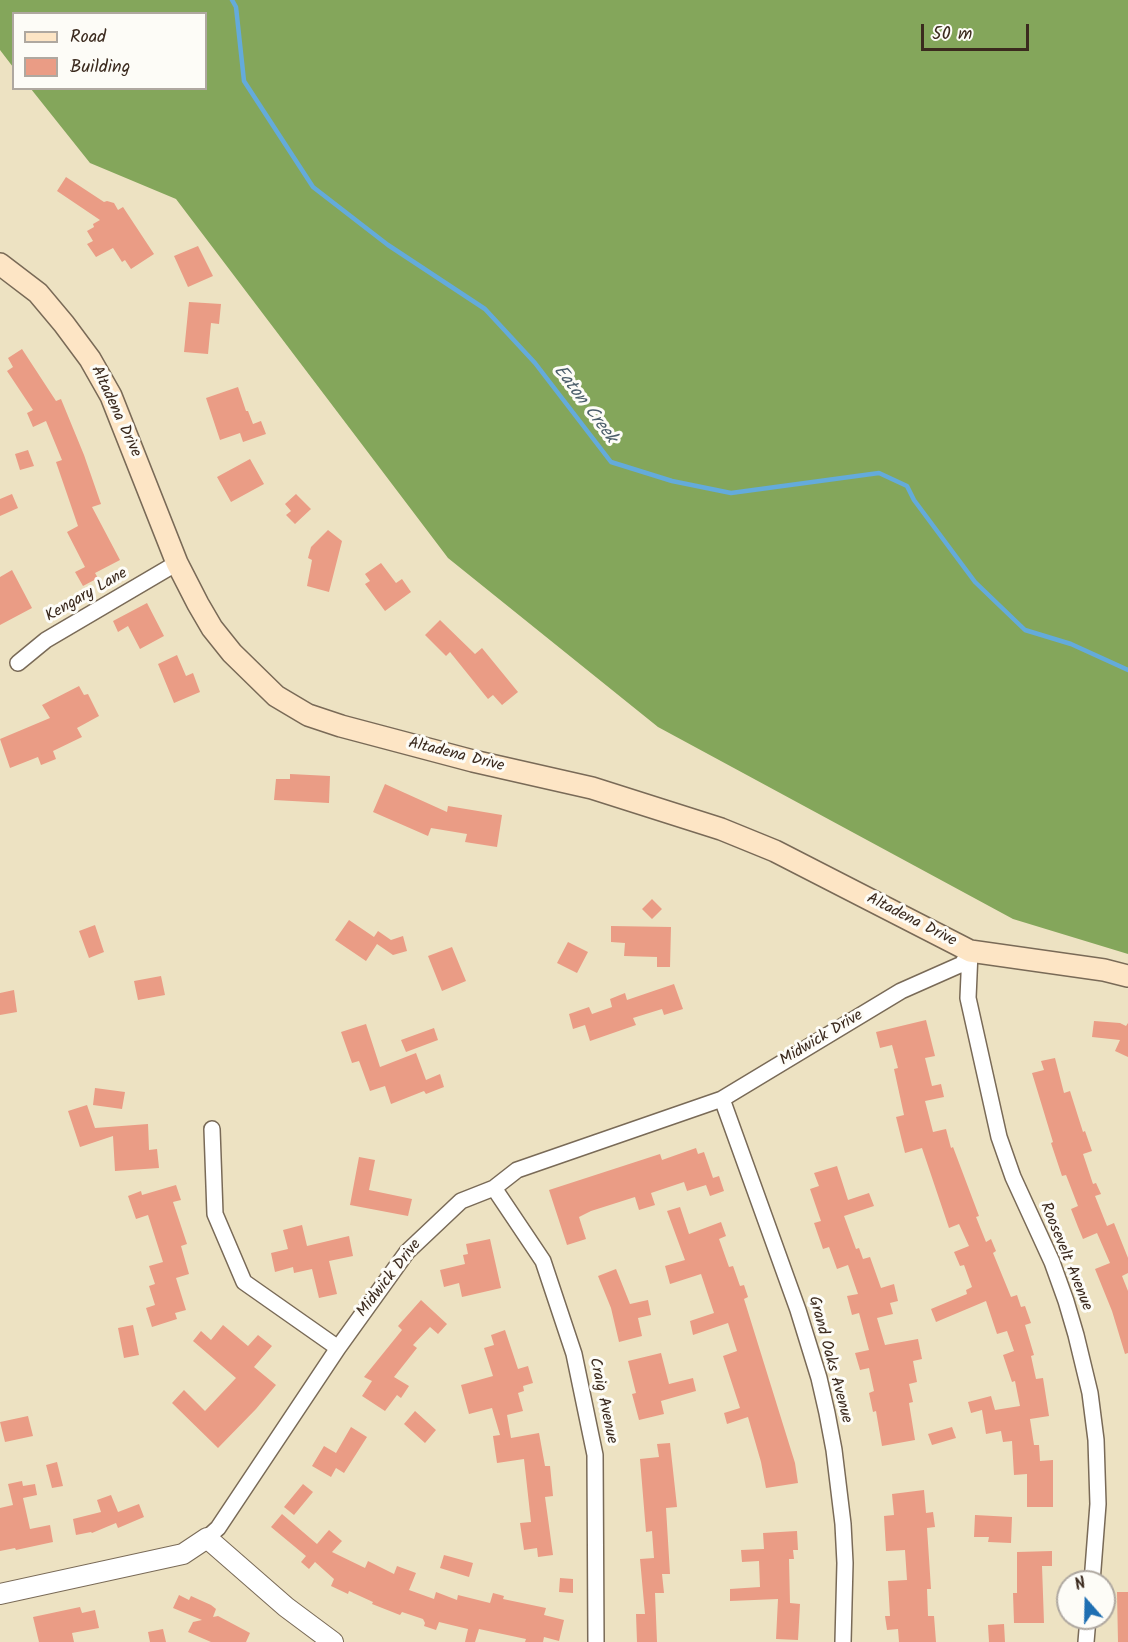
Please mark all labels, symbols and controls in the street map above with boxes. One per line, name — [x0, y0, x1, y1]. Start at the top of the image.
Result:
legend — [12, 12, 207, 90]
scale bar — [924, 12, 1032, 50]
text: 50 m — [932, 20, 972, 49]
text: Road — [70, 23, 106, 52]
text: Building — [70, 53, 130, 82]
water label: Eaton Creek — [548, 362, 620, 448]
street label: Altadena Drive — [86, 363, 144, 461]
street label: Kengary Lane — [43, 565, 131, 627]
street label: Altadena Drive — [406, 735, 506, 777]
street label: Altadena Drive — [863, 890, 959, 952]
street label: Midwick Drive — [777, 1007, 867, 1071]
street label: Roosevelt Avenue — [1034, 1200, 1096, 1314]
street label: Midwick Drive — [354, 1236, 426, 1322]
street label: Grand Oaks Avenue — [803, 1294, 855, 1426]
street label: Craig Avenue — [584, 1356, 620, 1446]
north arrow — [1056, 1570, 1116, 1630]
text: N — [1071, 1571, 1089, 1598]

